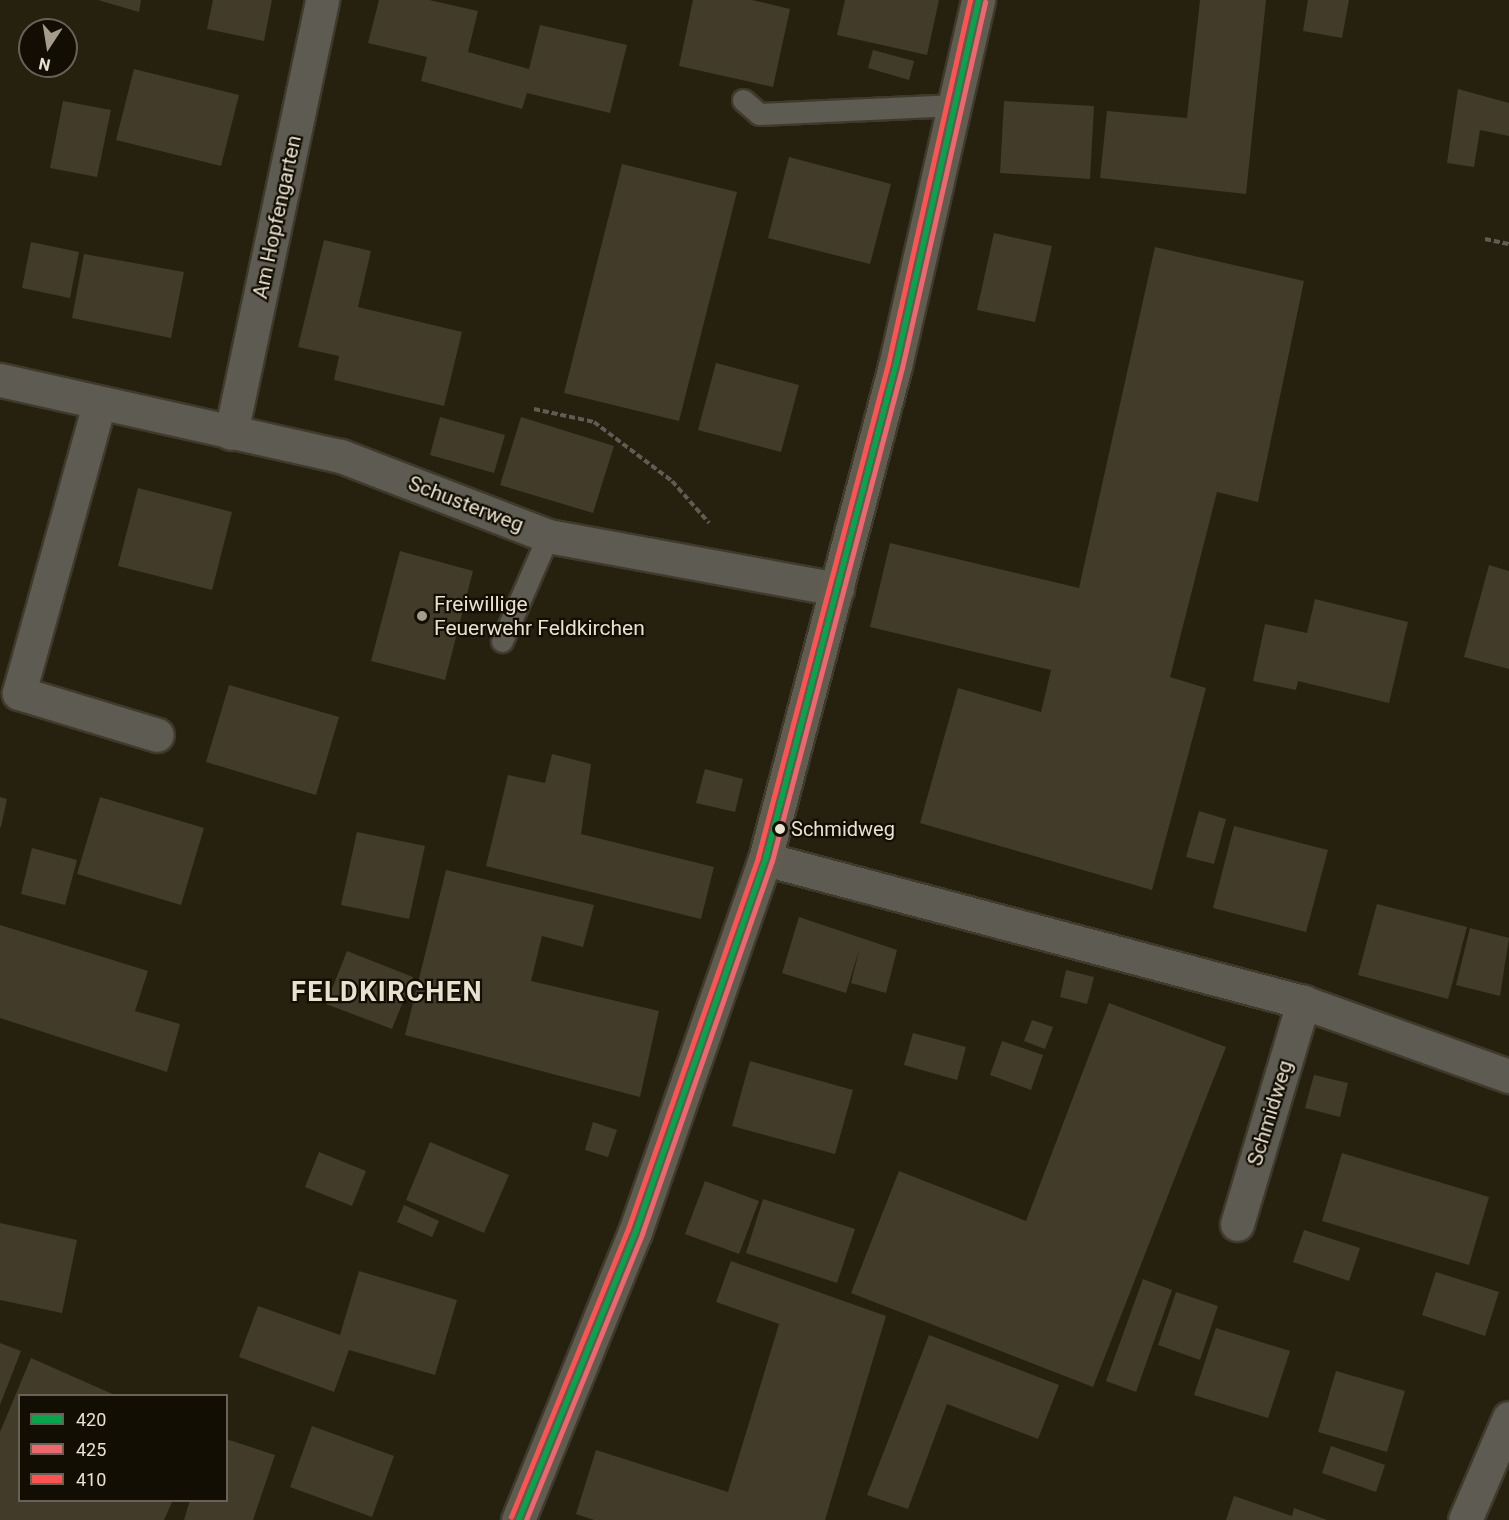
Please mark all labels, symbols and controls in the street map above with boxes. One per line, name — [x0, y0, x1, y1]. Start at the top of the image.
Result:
north arrow — [18, 18, 78, 78]
text: N — [37, 54, 52, 75]
street label: Am Hopfengarten — [247, 133, 307, 301]
street label: Schusterweg — [405, 470, 527, 538]
place label: Freiwillige Feuerwehr Feldkirchen — [434, 591, 645, 641]
marker: Freiwillige Feuerwehr Feldkirchen — [415, 609, 429, 623]
place label: Schmidweg — [791, 817, 895, 841]
marker: Schmidweg — [774, 823, 786, 835]
district label: FELDKIRCHEN — [291, 977, 483, 1009]
street label: Schmidweg — [1242, 1057, 1298, 1169]
legend — [18, 1394, 228, 1502]
text: 420 — [76, 1409, 106, 1430]
text: 425 — [76, 1439, 106, 1460]
text: 410 — [76, 1469, 106, 1490]

